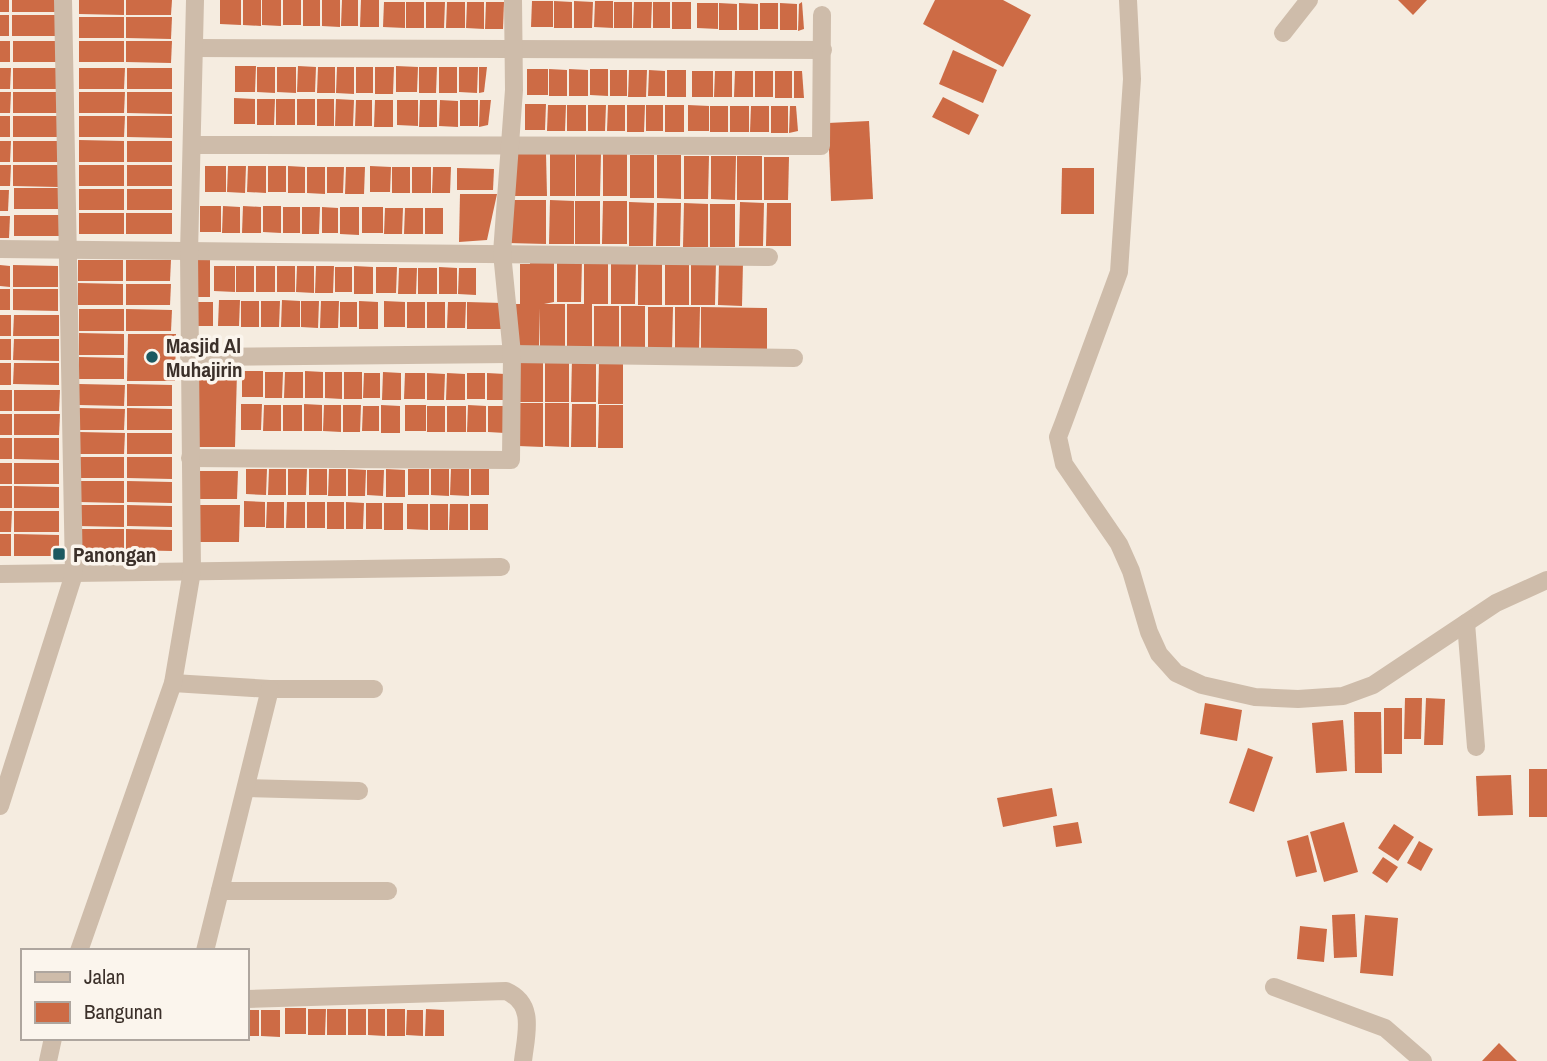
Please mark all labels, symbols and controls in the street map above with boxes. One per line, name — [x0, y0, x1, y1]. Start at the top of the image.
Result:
place label: Masjid Al Muhajirin — [166, 331, 243, 384]
marker: Masjid Al Muhajirin — [144, 349, 160, 365]
place label: Panongan — [73, 540, 156, 569]
marker: Panongan — [51, 546, 67, 562]
legend — [21, 949, 248, 1040]
text: Jalan — [84, 962, 125, 991]
text: Bangunan — [84, 997, 163, 1026]

